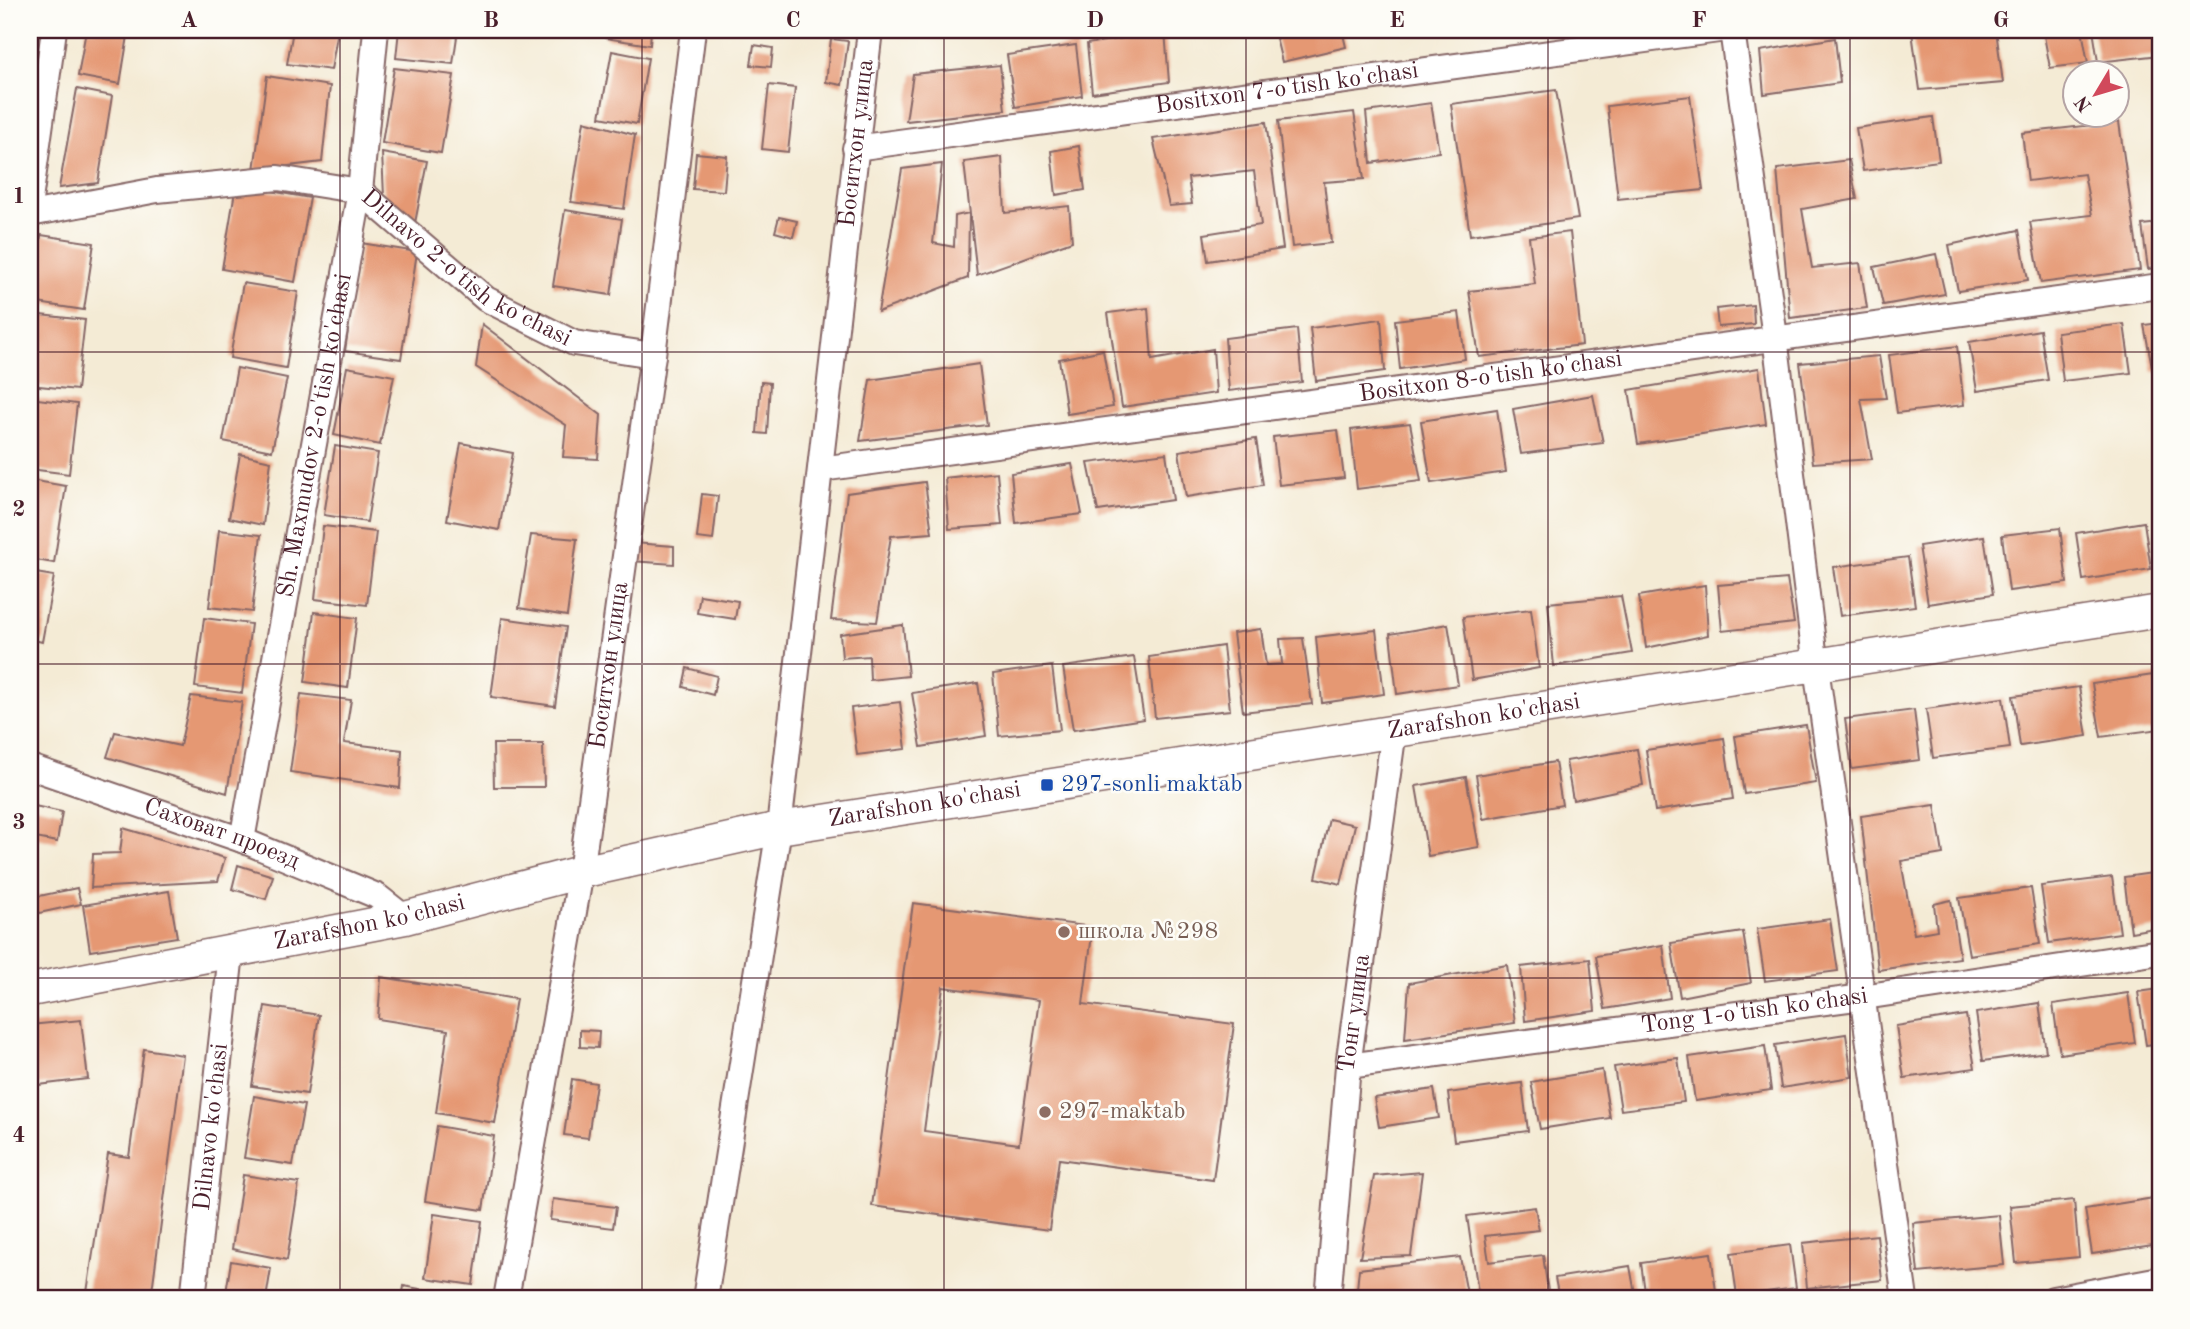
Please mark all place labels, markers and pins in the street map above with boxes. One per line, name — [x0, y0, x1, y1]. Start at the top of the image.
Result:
place label: 297-sonli maktab — [1061, 773, 1243, 797]
marker: 297-sonli maktab — [1039, 777, 1055, 793]
place label: школа №298 — [1078, 920, 1218, 944]
marker: школа №298 — [1056, 924, 1072, 940]
place label: 297-maktab — [1059, 1100, 1186, 1124]
marker: 297-maktab — [1037, 1104, 1053, 1120]

